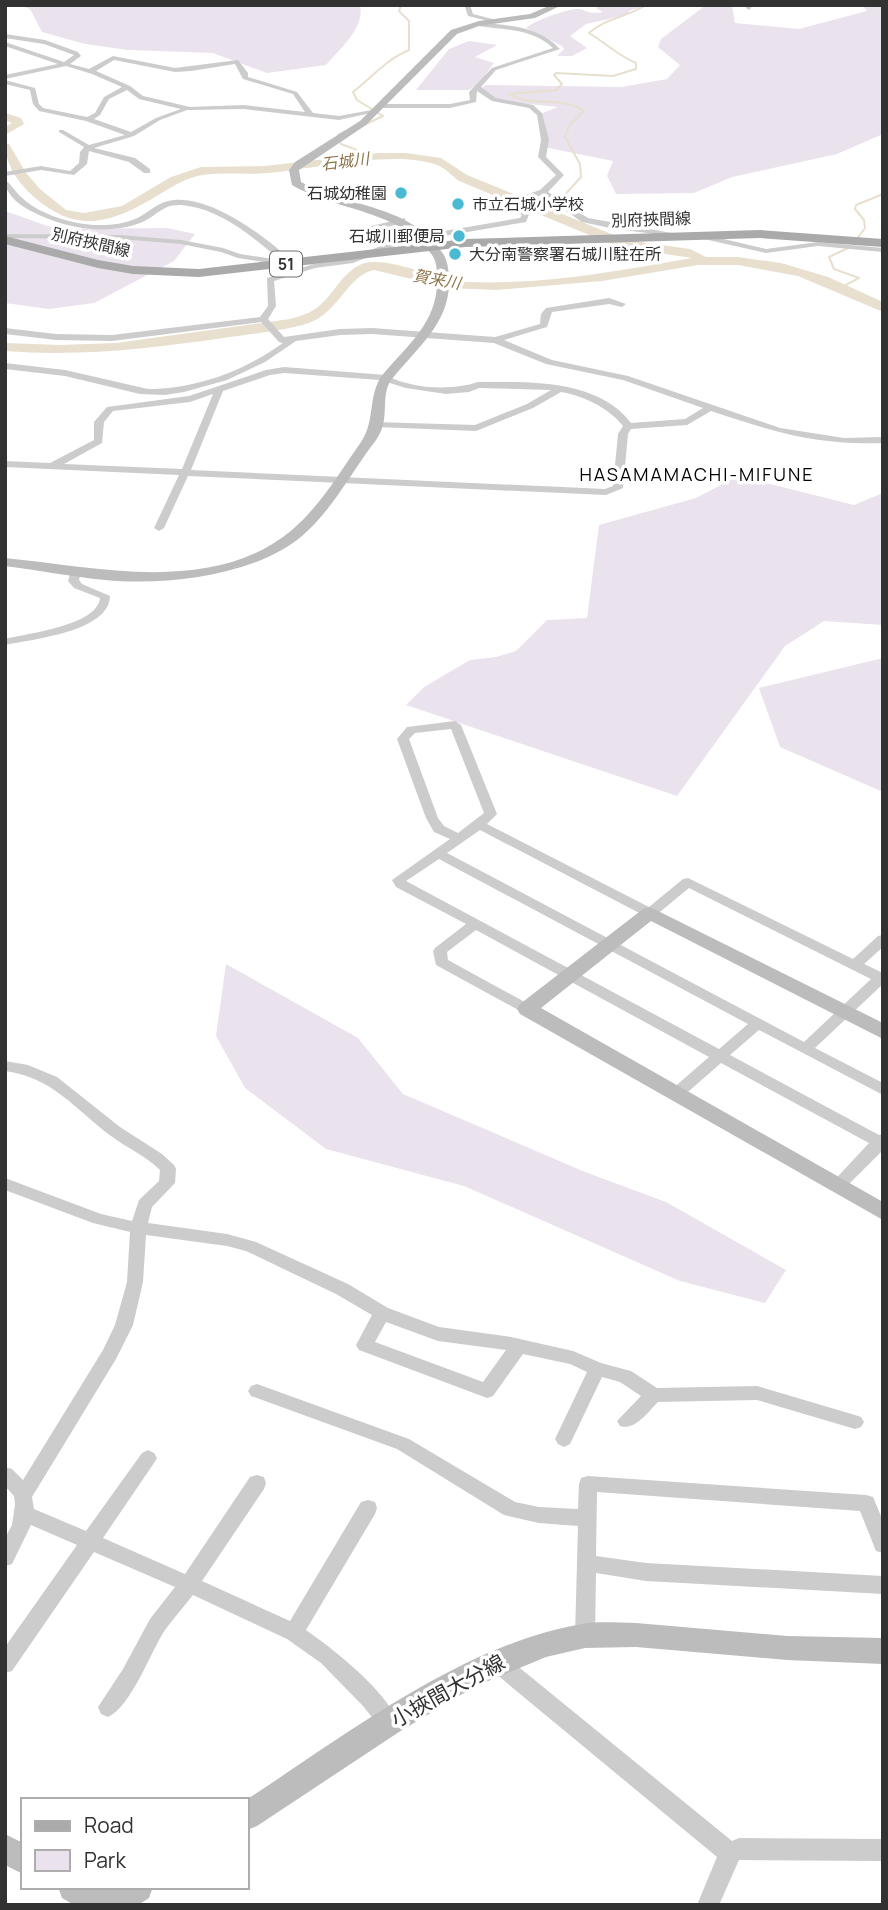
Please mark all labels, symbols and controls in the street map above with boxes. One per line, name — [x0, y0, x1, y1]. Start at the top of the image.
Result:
water label: 石城川 — [320, 147, 372, 175]
place label: 石城幼稚園 — [307, 182, 387, 204]
marker: 石城幼稚園 — [393, 185, 409, 201]
place label: 市立石城小学校 — [472, 193, 584, 215]
marker: 市立石城小学校 — [450, 196, 466, 212]
street label: 別府挾間線 — [611, 207, 691, 231]
street label: 別府挾間線 — [50, 222, 132, 262]
place label: 石城川郵便局 — [349, 225, 445, 247]
marker: 石城川郵便局 — [451, 228, 467, 244]
place label: 大分南警察署石城川駐在所 — [469, 243, 661, 265]
marker: 大分南警察署石城川駐在所 — [447, 246, 463, 262]
road number: 51 — [270, 252, 302, 276]
water label: 賀来川 — [411, 264, 465, 294]
district label: HASAMAMACHI-MIFUNE — [579, 462, 815, 486]
street label: 小挾間大分線 — [386, 1647, 509, 1733]
legend — [21, 1798, 248, 1889]
text: Road — [84, 1811, 134, 1839]
text: Park — [84, 1846, 126, 1874]

